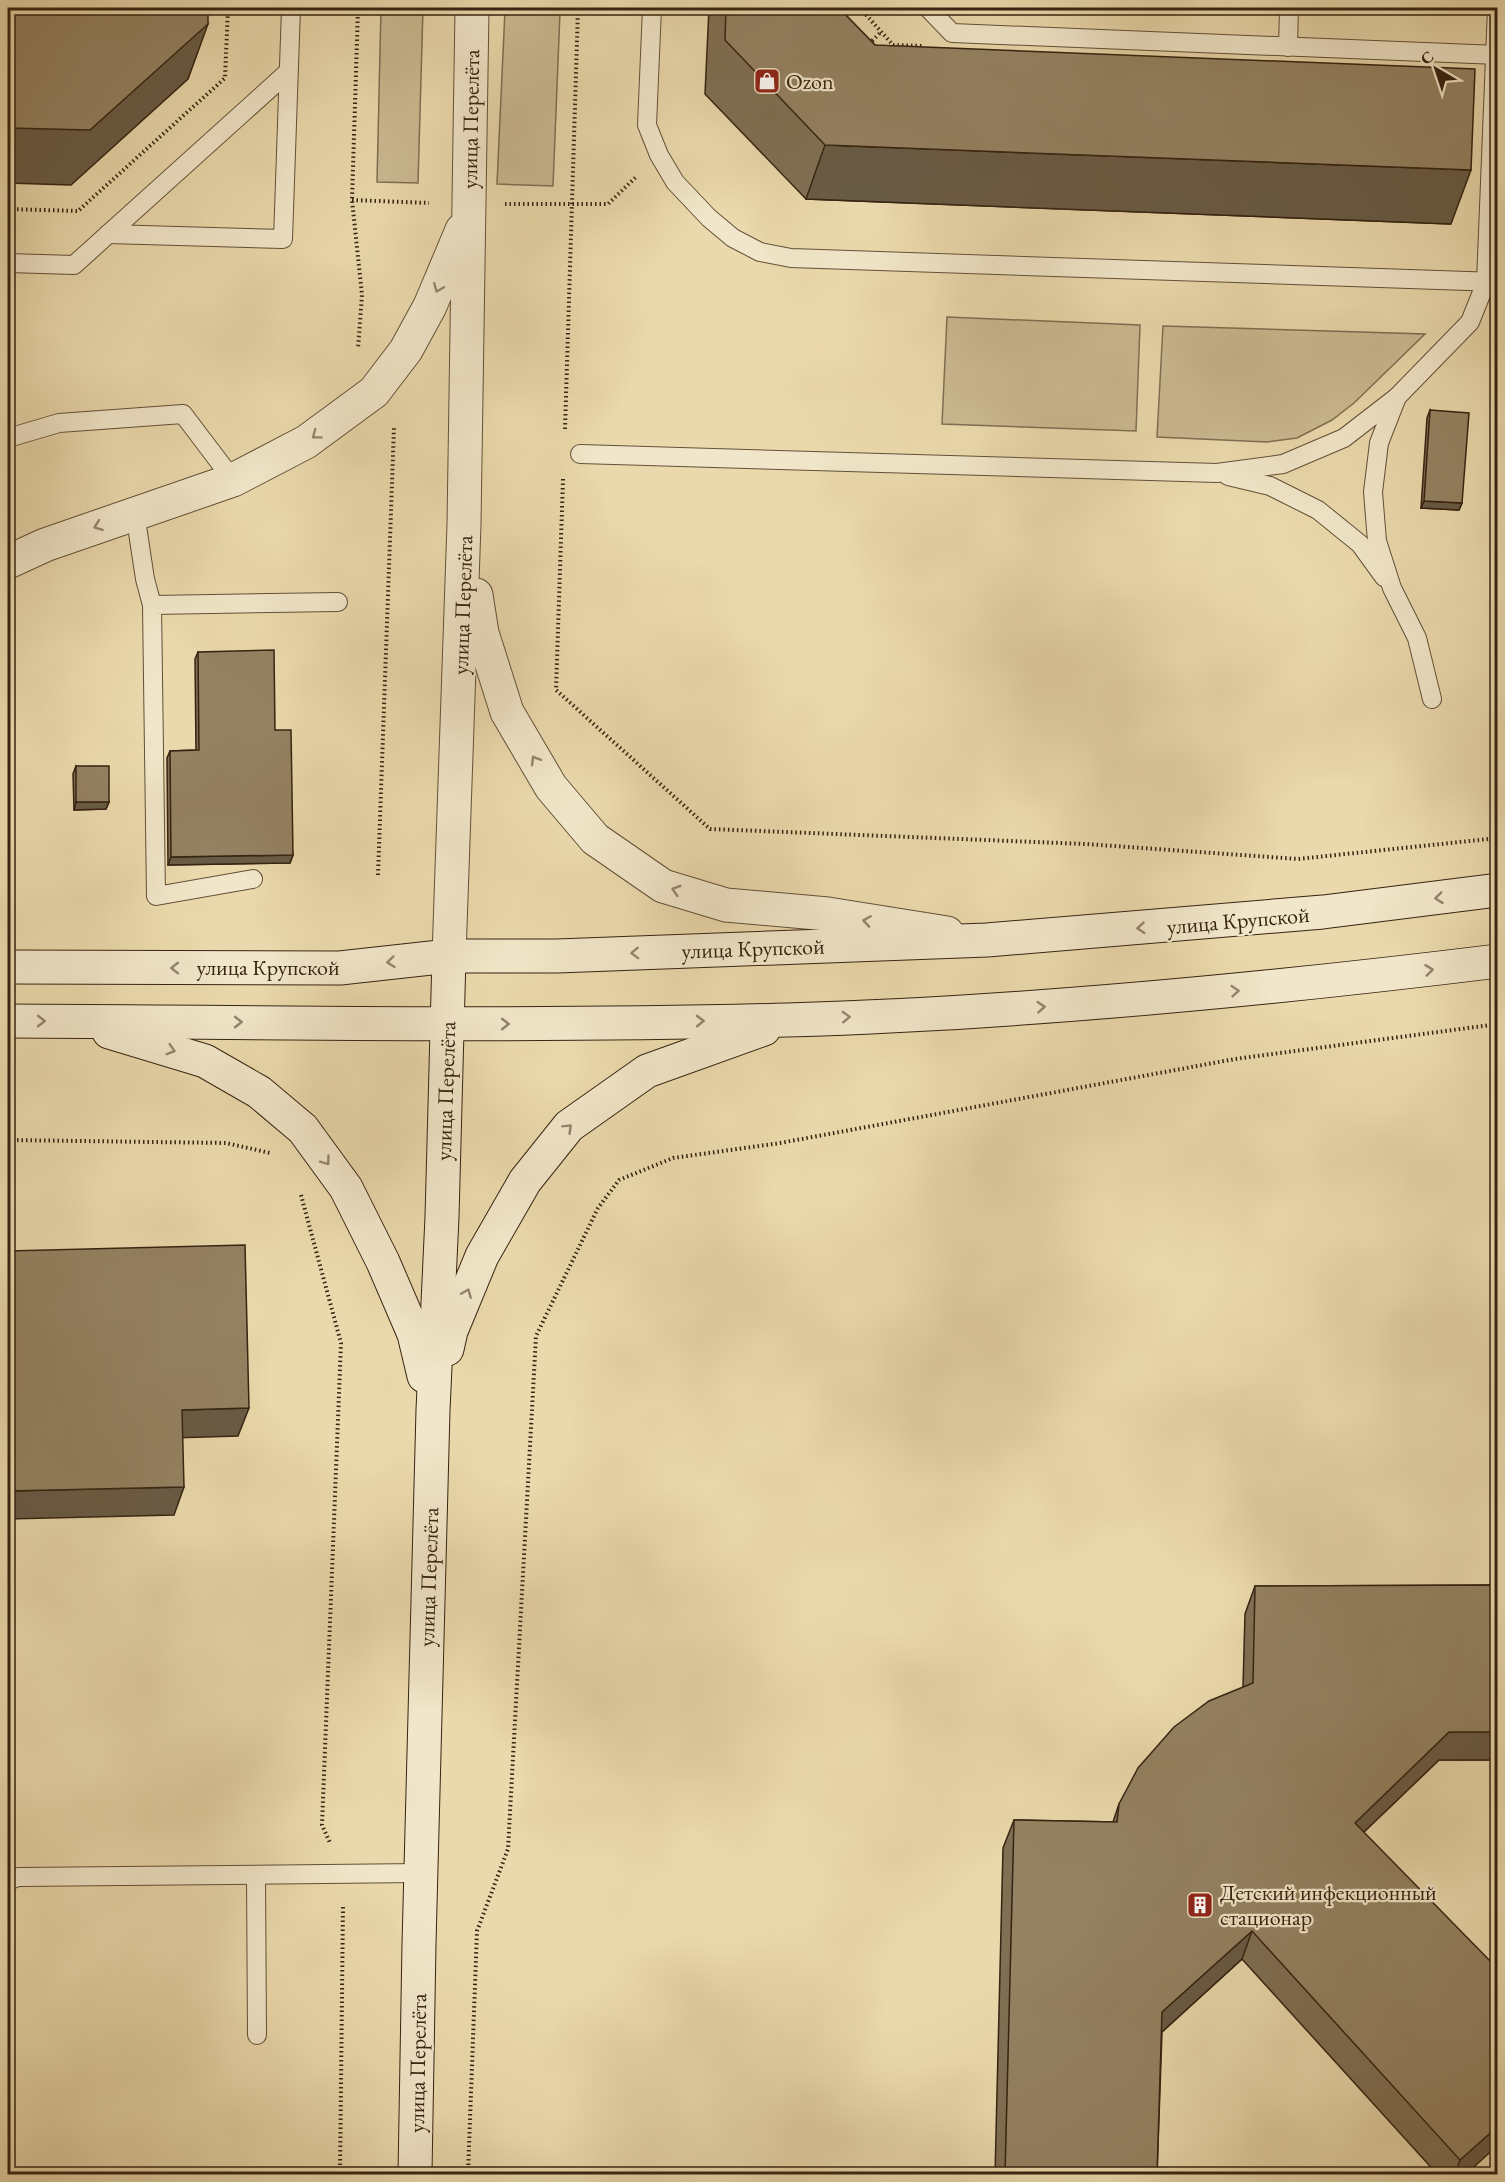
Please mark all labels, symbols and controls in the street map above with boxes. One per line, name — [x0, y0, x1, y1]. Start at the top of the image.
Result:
north arrow — [1406, 39, 1466, 99]
text: С — [1416, 46, 1438, 69]
street label: улица Перелёта — [455, 49, 486, 189]
shop icon: Ozon — [752, 66, 782, 96]
place label: Ozon — [786, 67, 834, 96]
one-way arrow — [433, 282, 445, 293]
one-way arrow — [311, 428, 322, 439]
one-way arrow — [93, 519, 104, 532]
street label: улица Перелёта — [446, 535, 479, 675]
one-way arrow — [531, 756, 543, 766]
one-way arrow — [671, 885, 681, 897]
one-way arrow — [1435, 891, 1444, 903]
street label: улица Крупской — [1166, 900, 1311, 941]
one-way arrow — [863, 915, 872, 927]
one-way arrow — [1137, 921, 1146, 934]
street label: улица Крупской — [681, 931, 825, 965]
one-way arrow — [630, 946, 639, 959]
street label: улица Крупской — [196, 953, 340, 982]
one-way arrow — [386, 956, 395, 968]
one-way arrow — [170, 962, 179, 974]
one-way arrow — [1425, 964, 1434, 977]
one-way arrow — [1231, 985, 1240, 998]
one-way arrow — [1037, 1000, 1046, 1013]
one-way arrow — [842, 1011, 851, 1024]
one-way arrow — [36, 1015, 45, 1027]
one-way arrow — [696, 1015, 705, 1028]
one-way arrow — [233, 1016, 242, 1028]
one-way arrow — [501, 1018, 510, 1030]
street label: улица Перелёта — [429, 1021, 462, 1161]
one-way arrow — [165, 1043, 176, 1055]
one-way arrow — [561, 1125, 572, 1135]
one-way arrow — [319, 1154, 330, 1165]
one-way arrow — [460, 1289, 472, 1300]
street label: улица Перелёта — [412, 1507, 445, 1647]
place label: Детский инфекционный стационар — [1220, 1878, 1437, 1932]
building icon: Детский инфекционный стационар — [1185, 1890, 1215, 1920]
street label: улица Перелёта — [402, 1993, 433, 2133]

